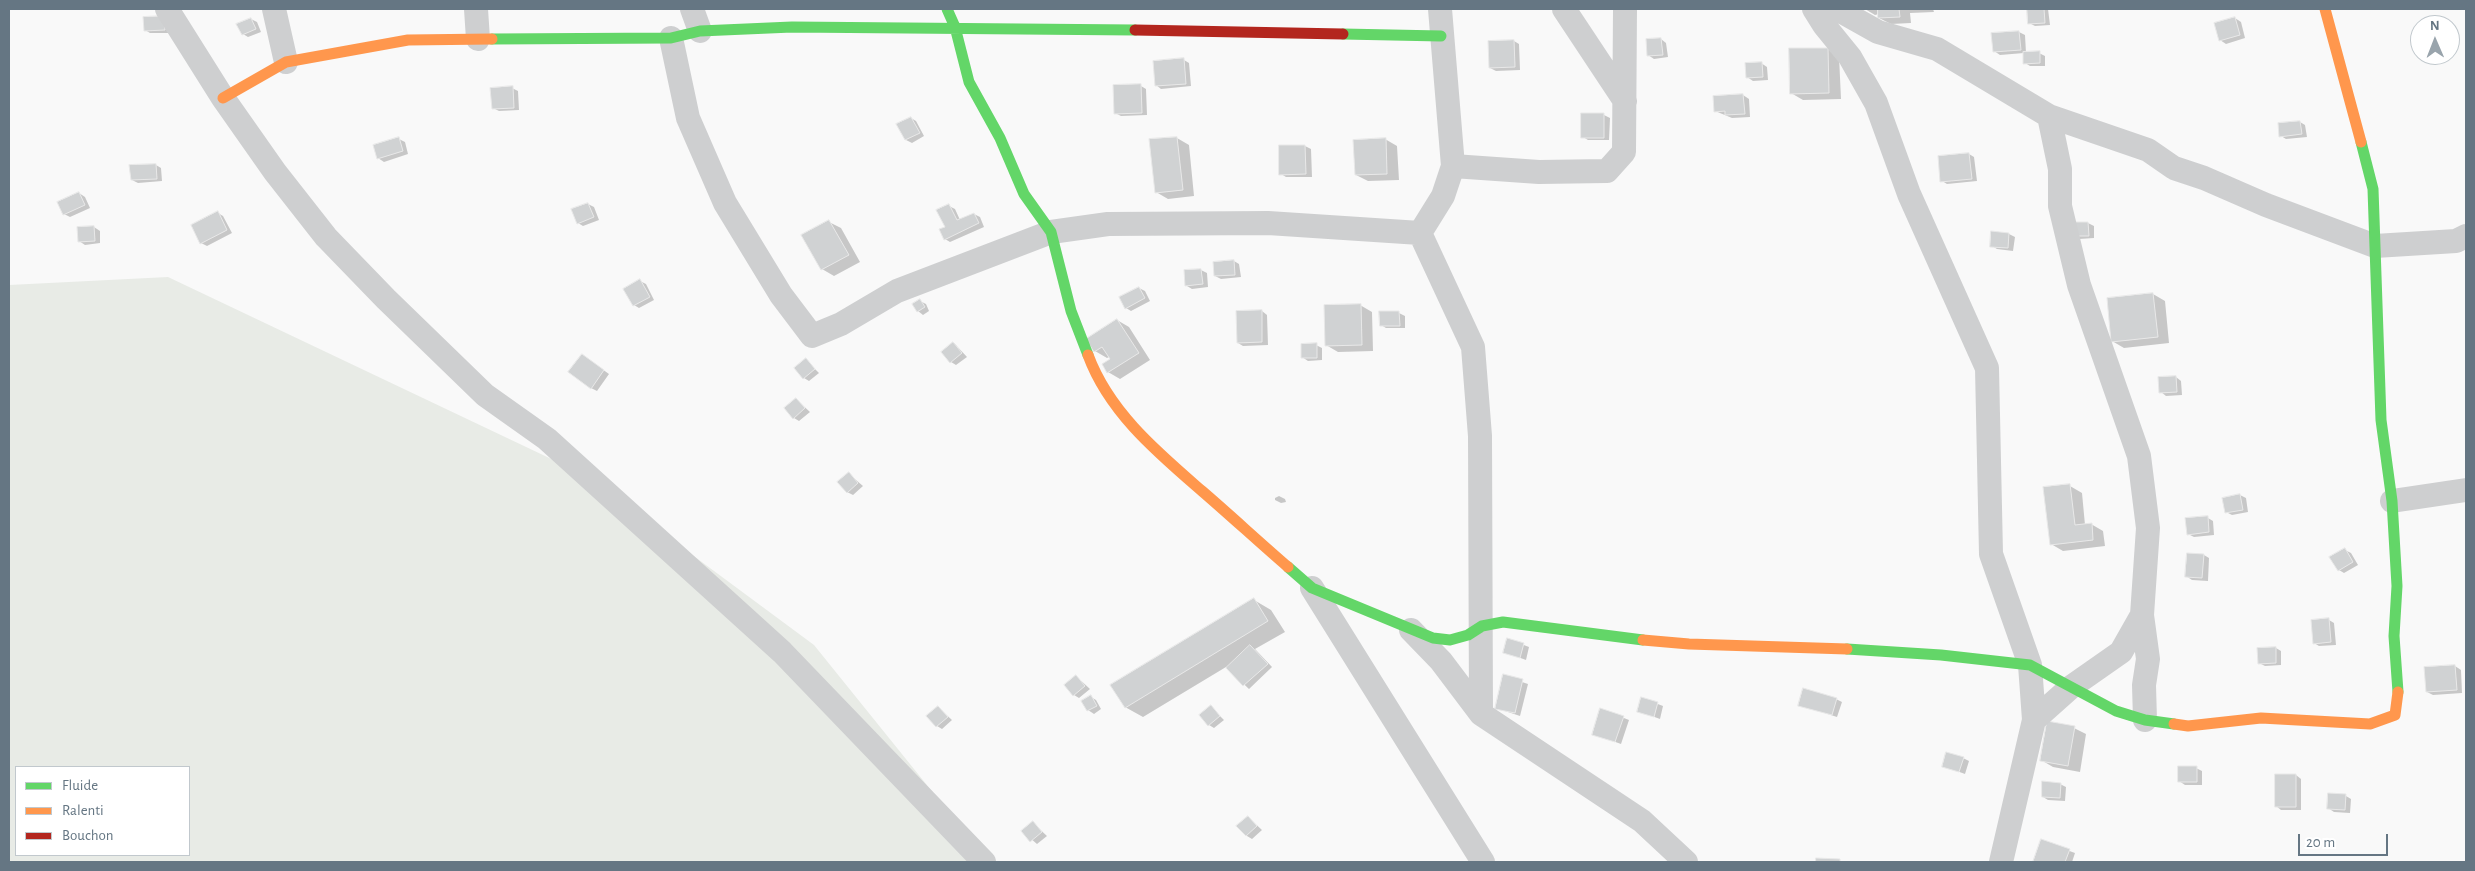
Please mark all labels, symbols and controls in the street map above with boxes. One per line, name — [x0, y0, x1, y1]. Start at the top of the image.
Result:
north arrow — [2410, 15, 2460, 65]
text: N — [2430, 19, 2440, 33]
legend — [15, 766, 190, 856]
text: Fluide — [62, 778, 98, 793]
text: Ralenti — [62, 803, 104, 818]
scale bar — [2300, 824, 2390, 856]
text: Bouchon — [62, 828, 113, 843]
text: 20 m — [2306, 835, 2335, 850]

